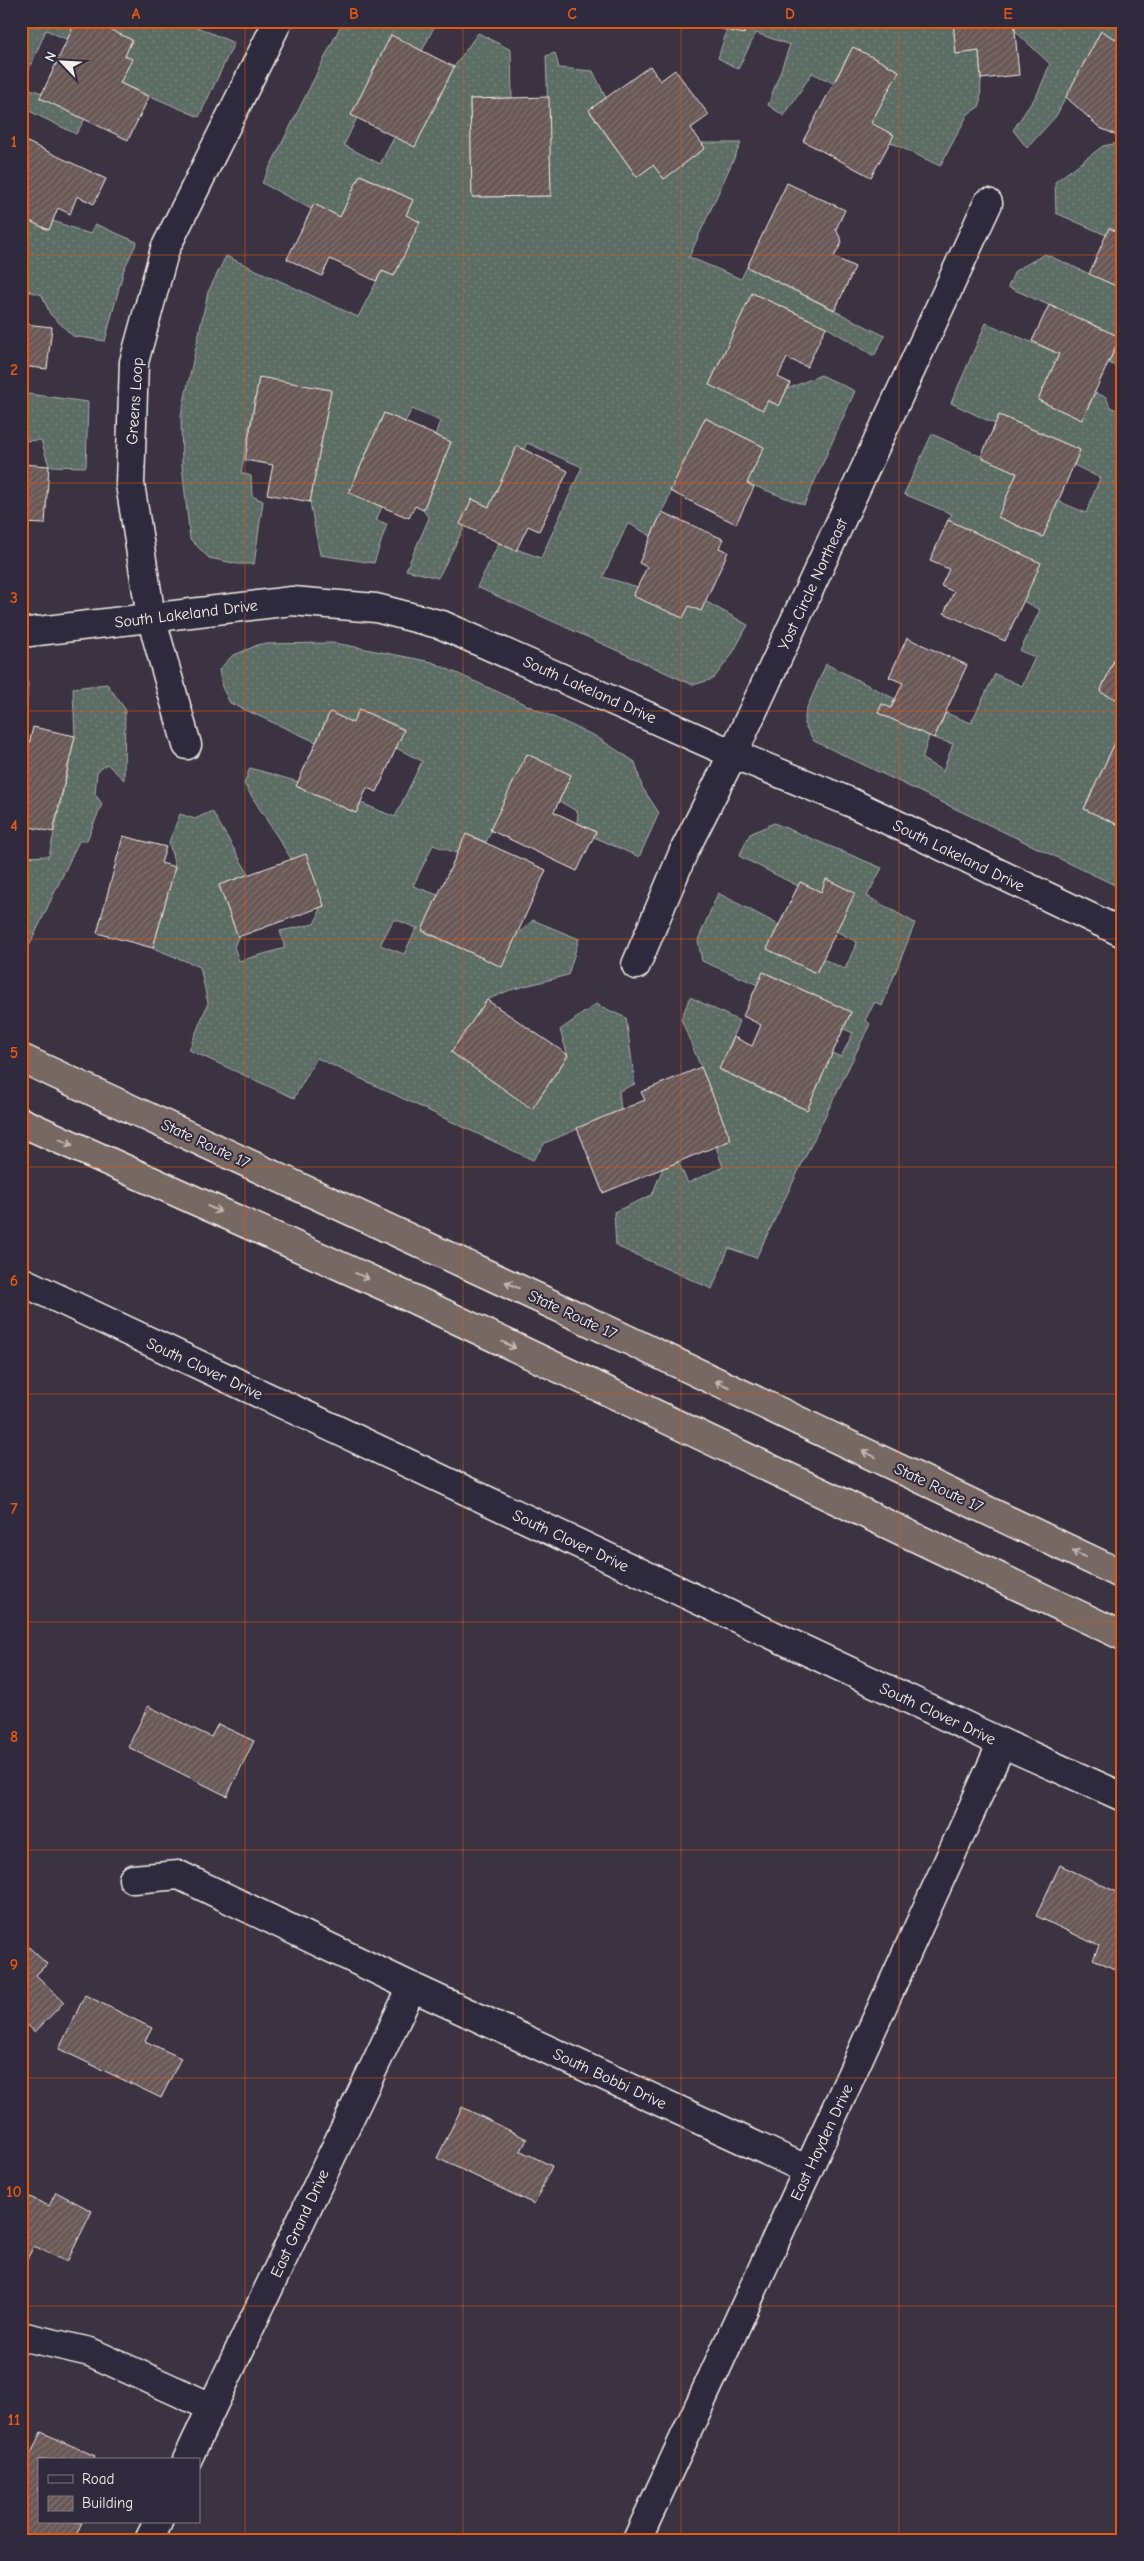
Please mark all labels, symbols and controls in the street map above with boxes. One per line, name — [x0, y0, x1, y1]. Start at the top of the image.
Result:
text: A — [132, 5, 141, 23]
text: B — [349, 5, 359, 23]
text: C — [567, 5, 577, 23]
text: D — [785, 5, 795, 23]
text: E — [1003, 5, 1013, 23]
north arrow — [38, 38, 88, 88]
text: N — [41, 49, 60, 64]
text: 1 — [11, 133, 17, 151]
street label: Greens Loop — [123, 357, 147, 445]
text: 2 — [10, 361, 18, 379]
street label: Yost Circle Northeast — [774, 515, 852, 653]
text: 3 — [10, 589, 18, 607]
street label: South Lakeland Drive — [113, 596, 259, 632]
street label: South Lakeland Drive — [520, 652, 659, 727]
street label: South Lakeland Drive — [890, 816, 1027, 896]
text: 4 — [10, 817, 18, 835]
text: 5 — [10, 1044, 18, 1062]
street label: State Route 17 — [158, 1115, 253, 1173]
one-way arrow — [58, 1138, 73, 1148]
one-way arrow — [206, 1205, 221, 1214]
one-way arrow — [354, 1271, 369, 1281]
text: 6 — [10, 1272, 18, 1290]
one-way arrow — [504, 1280, 519, 1290]
street label: State Route 17 — [525, 1286, 620, 1344]
street label: South Clover Drive — [144, 1334, 266, 1404]
one-way arrow — [501, 1341, 516, 1350]
one-way arrow — [715, 1379, 730, 1388]
one-way arrow — [862, 1449, 877, 1458]
street label: State Route 17 — [891, 1459, 986, 1517]
text: 7 — [10, 1500, 18, 1518]
street label: South Clover Drive — [510, 1506, 632, 1576]
one-way arrow — [1072, 1548, 1087, 1558]
street label: South Clover Drive — [877, 1679, 999, 1749]
text: 8 — [10, 1728, 18, 1746]
text: 9 — [10, 1956, 18, 1974]
street label: South Bobbi Drive — [550, 2045, 669, 2113]
street label: East Hayden Drive — [787, 2081, 857, 2203]
street label: East Grand Drive — [267, 2166, 333, 2280]
text: 10 — [6, 2183, 22, 2201]
text: 11 — [8, 2411, 20, 2429]
legend — [38, 2458, 200, 2524]
text: Road — [82, 2470, 114, 2488]
text: Building — [82, 2494, 133, 2512]

